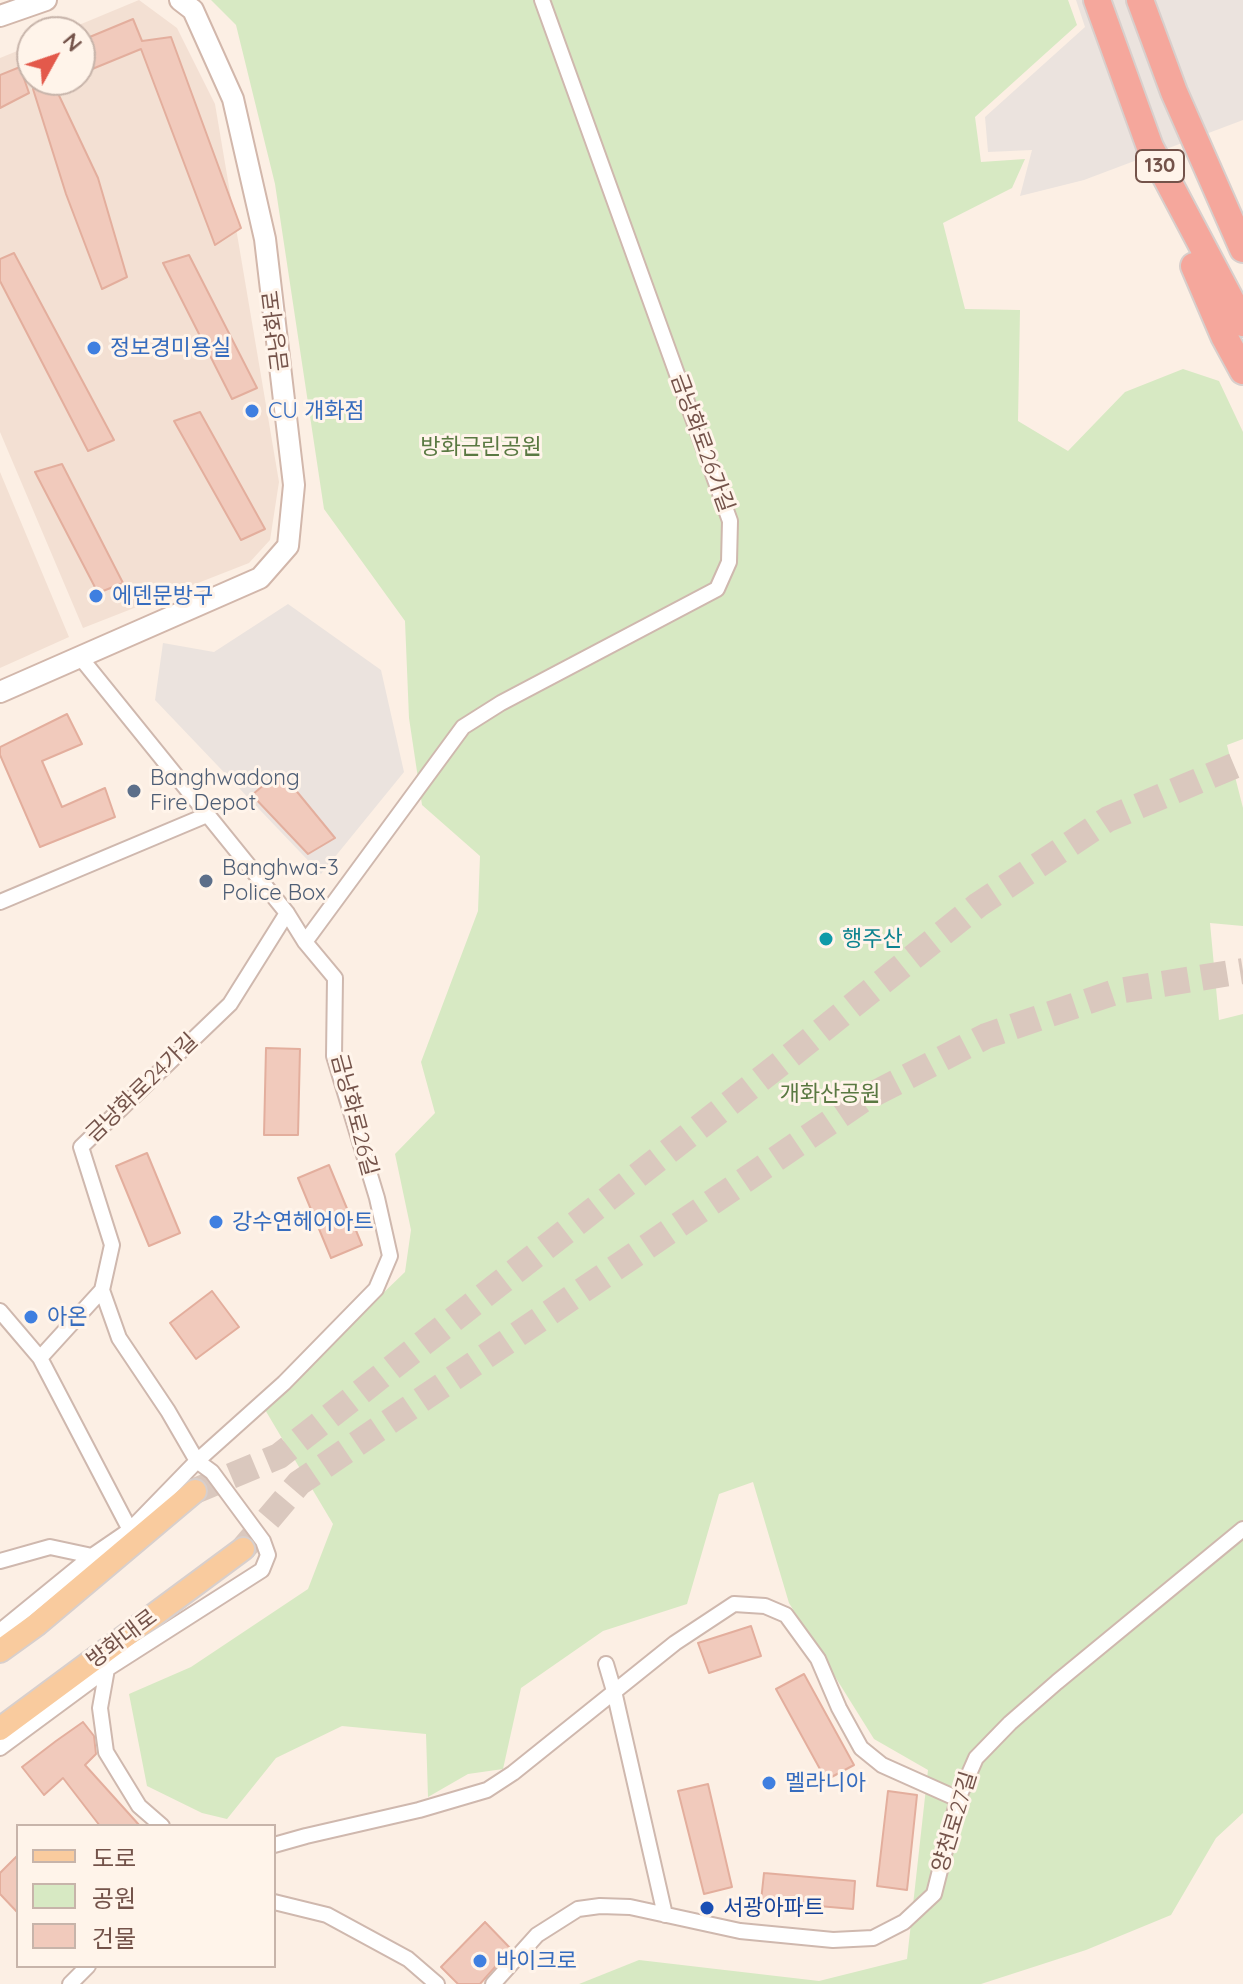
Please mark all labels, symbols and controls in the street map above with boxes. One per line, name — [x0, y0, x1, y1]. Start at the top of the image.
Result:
north arrow — [16, 16, 96, 96]
text: N — [57, 27, 89, 57]
road number: 130 — [1136, 150, 1184, 182]
street label: 금낭화로 — [258, 289, 294, 373]
place label: 정보경미용실 — [110, 335, 231, 361]
marker: 정보경미용실 — [85, 339, 103, 357]
street label: 금낭화로26가길 — [665, 370, 739, 516]
place label: CU 개화점 — [268, 398, 365, 424]
marker: CU 개화점 — [243, 402, 261, 420]
park label: 방화근린공원 — [420, 434, 542, 460]
place label: 에덴문방구 — [112, 583, 213, 609]
marker: 에덴문방구 — [87, 587, 105, 605]
place label: Banghwadong Fire Depot — [150, 765, 300, 816]
marker: Banghwadong Fire Depot — [125, 782, 143, 800]
place label: Banghwa-3 Police Box — [222, 855, 339, 906]
marker: Banghwa-3 Police Box — [197, 872, 215, 890]
place label: 행주산 — [842, 926, 903, 952]
marker: 행주산 — [817, 930, 835, 948]
street label: 금낭화로24가길 — [81, 1028, 203, 1148]
street label: 금낭화로26길 — [325, 1051, 383, 1179]
park label: 개화산공원 — [779, 1081, 881, 1107]
place label: 강수연헤어아트 — [232, 1209, 374, 1235]
marker: 강수연헤어아트 — [207, 1213, 225, 1231]
place label: 아온 — [47, 1304, 87, 1330]
marker: 아온 — [22, 1308, 40, 1326]
street label: 방화대로 — [82, 1604, 162, 1674]
street label: 양천로27길 — [927, 1768, 983, 1876]
place label: 멜라니아 — [785, 1770, 866, 1796]
marker: 멜라니아 — [760, 1774, 778, 1792]
legend — [16, 1824, 276, 1968]
text: 도로 — [92, 1843, 136, 1873]
text: 공원 — [92, 1883, 136, 1913]
place label: 서광아파트 — [723, 1895, 824, 1921]
marker: 서광아파트 — [698, 1899, 716, 1917]
text: 건물 — [92, 1923, 136, 1953]
place label: 바이크로 — [496, 1948, 577, 1974]
marker: 바이크로 — [471, 1952, 489, 1970]

